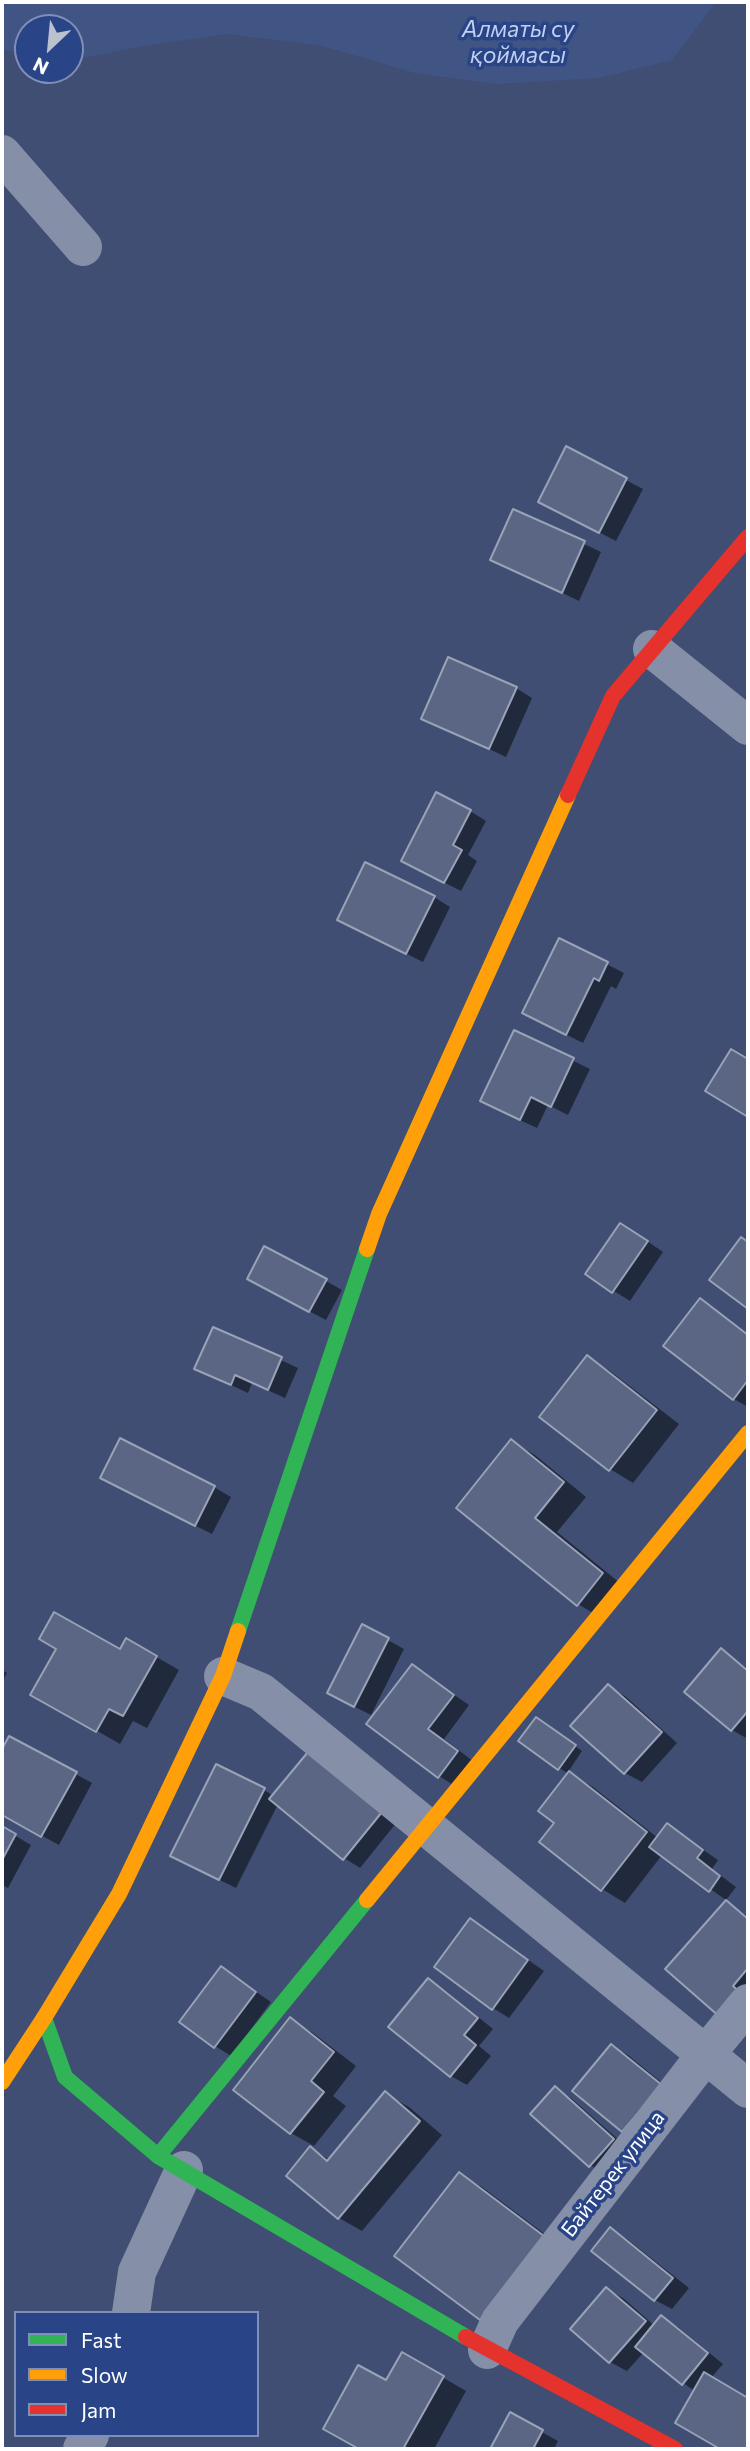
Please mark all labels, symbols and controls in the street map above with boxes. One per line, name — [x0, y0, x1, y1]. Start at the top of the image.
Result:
north arrow — [14, 14, 84, 84]
water label: Алматы су қоймасы — [462, 15, 574, 69]
text: N — [29, 53, 52, 80]
street label: Байтерек улица — [556, 2106, 670, 2242]
legend — [14, 2311, 259, 2437]
text: Fast — [81, 2327, 122, 2352]
text: Slow — [81, 2362, 128, 2387]
text: Jam — [81, 2397, 116, 2422]

